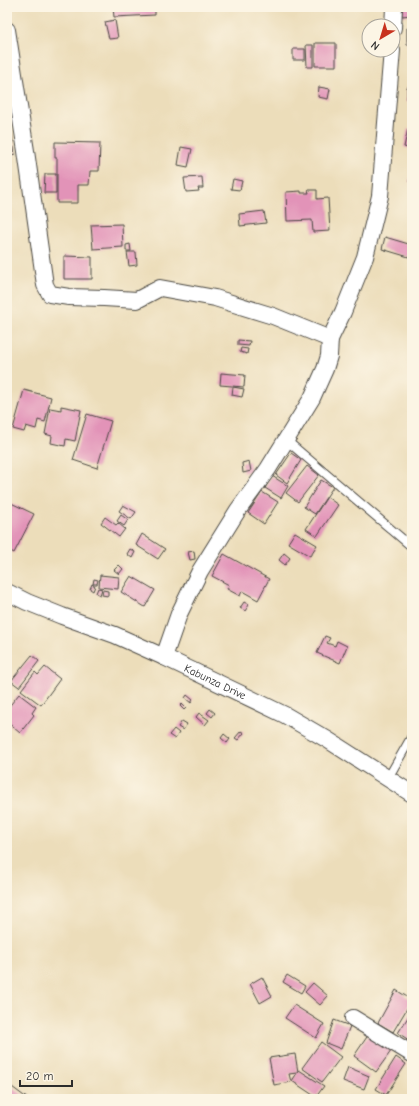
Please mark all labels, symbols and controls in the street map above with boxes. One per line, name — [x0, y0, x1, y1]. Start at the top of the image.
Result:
north arrow — [361, 18, 401, 58]
text: N — [368, 38, 382, 53]
street label: Kabunza Drive — [182, 662, 249, 703]
scale bar — [20, 1062, 72, 1088]
text: 20 m — [26, 1069, 54, 1083]

